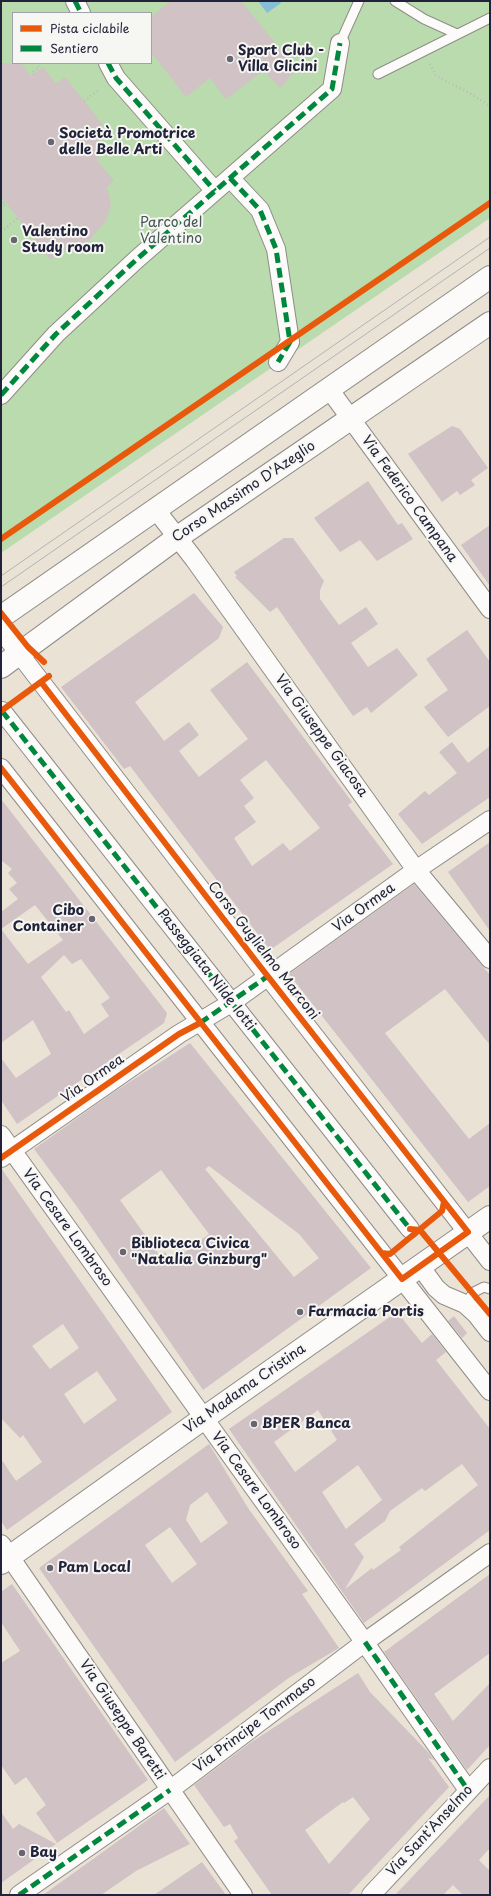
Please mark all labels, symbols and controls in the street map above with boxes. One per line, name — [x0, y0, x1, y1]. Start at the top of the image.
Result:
legend — [12, 12, 152, 64]
text: Pista ciclabile — [50, 19, 130, 37]
text: Sentiero — [50, 39, 99, 57]
place label: Sport Club - Villa Glicini — [238, 43, 324, 76]
marker: Sport Club - Villa Glicini — [225, 54, 235, 64]
place label: Società Promotrice delle Belle Arti — [59, 126, 195, 158]
marker: Società Promotrice delle Belle Arti — [46, 137, 56, 147]
park label: Parco del Valentino — [140, 215, 202, 248]
place label: Valentino Study room — [22, 224, 104, 256]
marker: Valentino Study room — [9, 235, 19, 245]
street label: Via Federico Campana — [357, 432, 461, 566]
street label: Corso Massimo D'Azeglio — [169, 438, 319, 546]
street label: Via Giuseppe Giacosa — [271, 672, 371, 800]
street label: Corso Guglielmo Marconi — [204, 879, 322, 1023]
street label: Via Ormea — [330, 880, 398, 936]
place label: Cibo Container — [13, 903, 84, 936]
street label: Passeggiata Nilde Iotti — [153, 906, 259, 1034]
marker: Cibo Container — [87, 914, 97, 924]
street label: Via Ormea — [58, 1051, 128, 1107]
street label: Via Cesare Lombroso — [19, 1166, 115, 1290]
place label: Biblioteca Civica "Natalia Ginzburg" — [131, 1236, 267, 1268]
marker: Biblioteca Civica "Natalia Ginzburg" — [118, 1247, 128, 1257]
place label: Farmacia Portis — [308, 1304, 424, 1320]
marker: Farmacia Portis — [295, 1307, 305, 1317]
street label: Via Madama Cristina — [181, 1341, 309, 1437]
place label: BPER Banca — [262, 1416, 351, 1432]
marker: BPER Banca — [249, 1419, 259, 1429]
street label: Via Cesare Lombroso — [208, 1429, 304, 1553]
place label: Pam Local — [58, 1560, 131, 1576]
marker: Pam Local — [45, 1563, 55, 1573]
street label: Via Giuseppe Baretti — [76, 1657, 168, 1783]
street label: Via Principe Tommaso — [191, 1674, 319, 1776]
street label: Via Sant'Anselmo — [383, 1782, 477, 1880]
place label: Bay — [30, 1845, 57, 1861]
marker: Bay — [17, 1848, 27, 1858]

